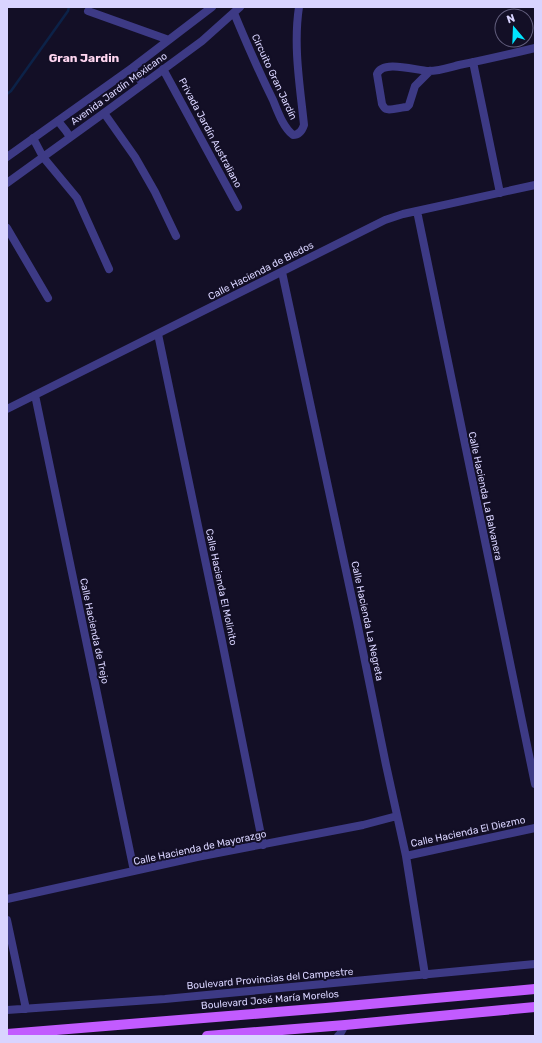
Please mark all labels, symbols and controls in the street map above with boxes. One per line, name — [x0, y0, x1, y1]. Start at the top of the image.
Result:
north arrow — [494, 8, 534, 48]
text: N — [505, 12, 517, 26]
street label: Circuito Gran Jardín — [249, 32, 299, 122]
street label: Avenida Jardín Mexicano — [68, 50, 170, 128]
district label: Gran Jardin — [49, 51, 120, 65]
street label: Privada Jardín Australiano — [176, 76, 244, 190]
street label: Calle Hacienda de Bledos — [206, 239, 316, 303]
street label: Calle Hacienda La Balvanera — [465, 431, 505, 561]
street label: Calle Hacienda El Molinito — [203, 528, 239, 647]
street label: Calle Hacienda La Negreta — [348, 560, 386, 682]
street label: Calle Hacienda de Trejo — [77, 577, 111, 685]
street label: Calle Hacienda El Diezmo — [410, 814, 527, 850]
street label: Calle Hacienda de Mayorazgo — [132, 828, 268, 868]
street label: Boulevard Provincias del Campestre — [186, 966, 354, 992]
street label: Boulevard José María Morelos — [201, 988, 339, 1012]

